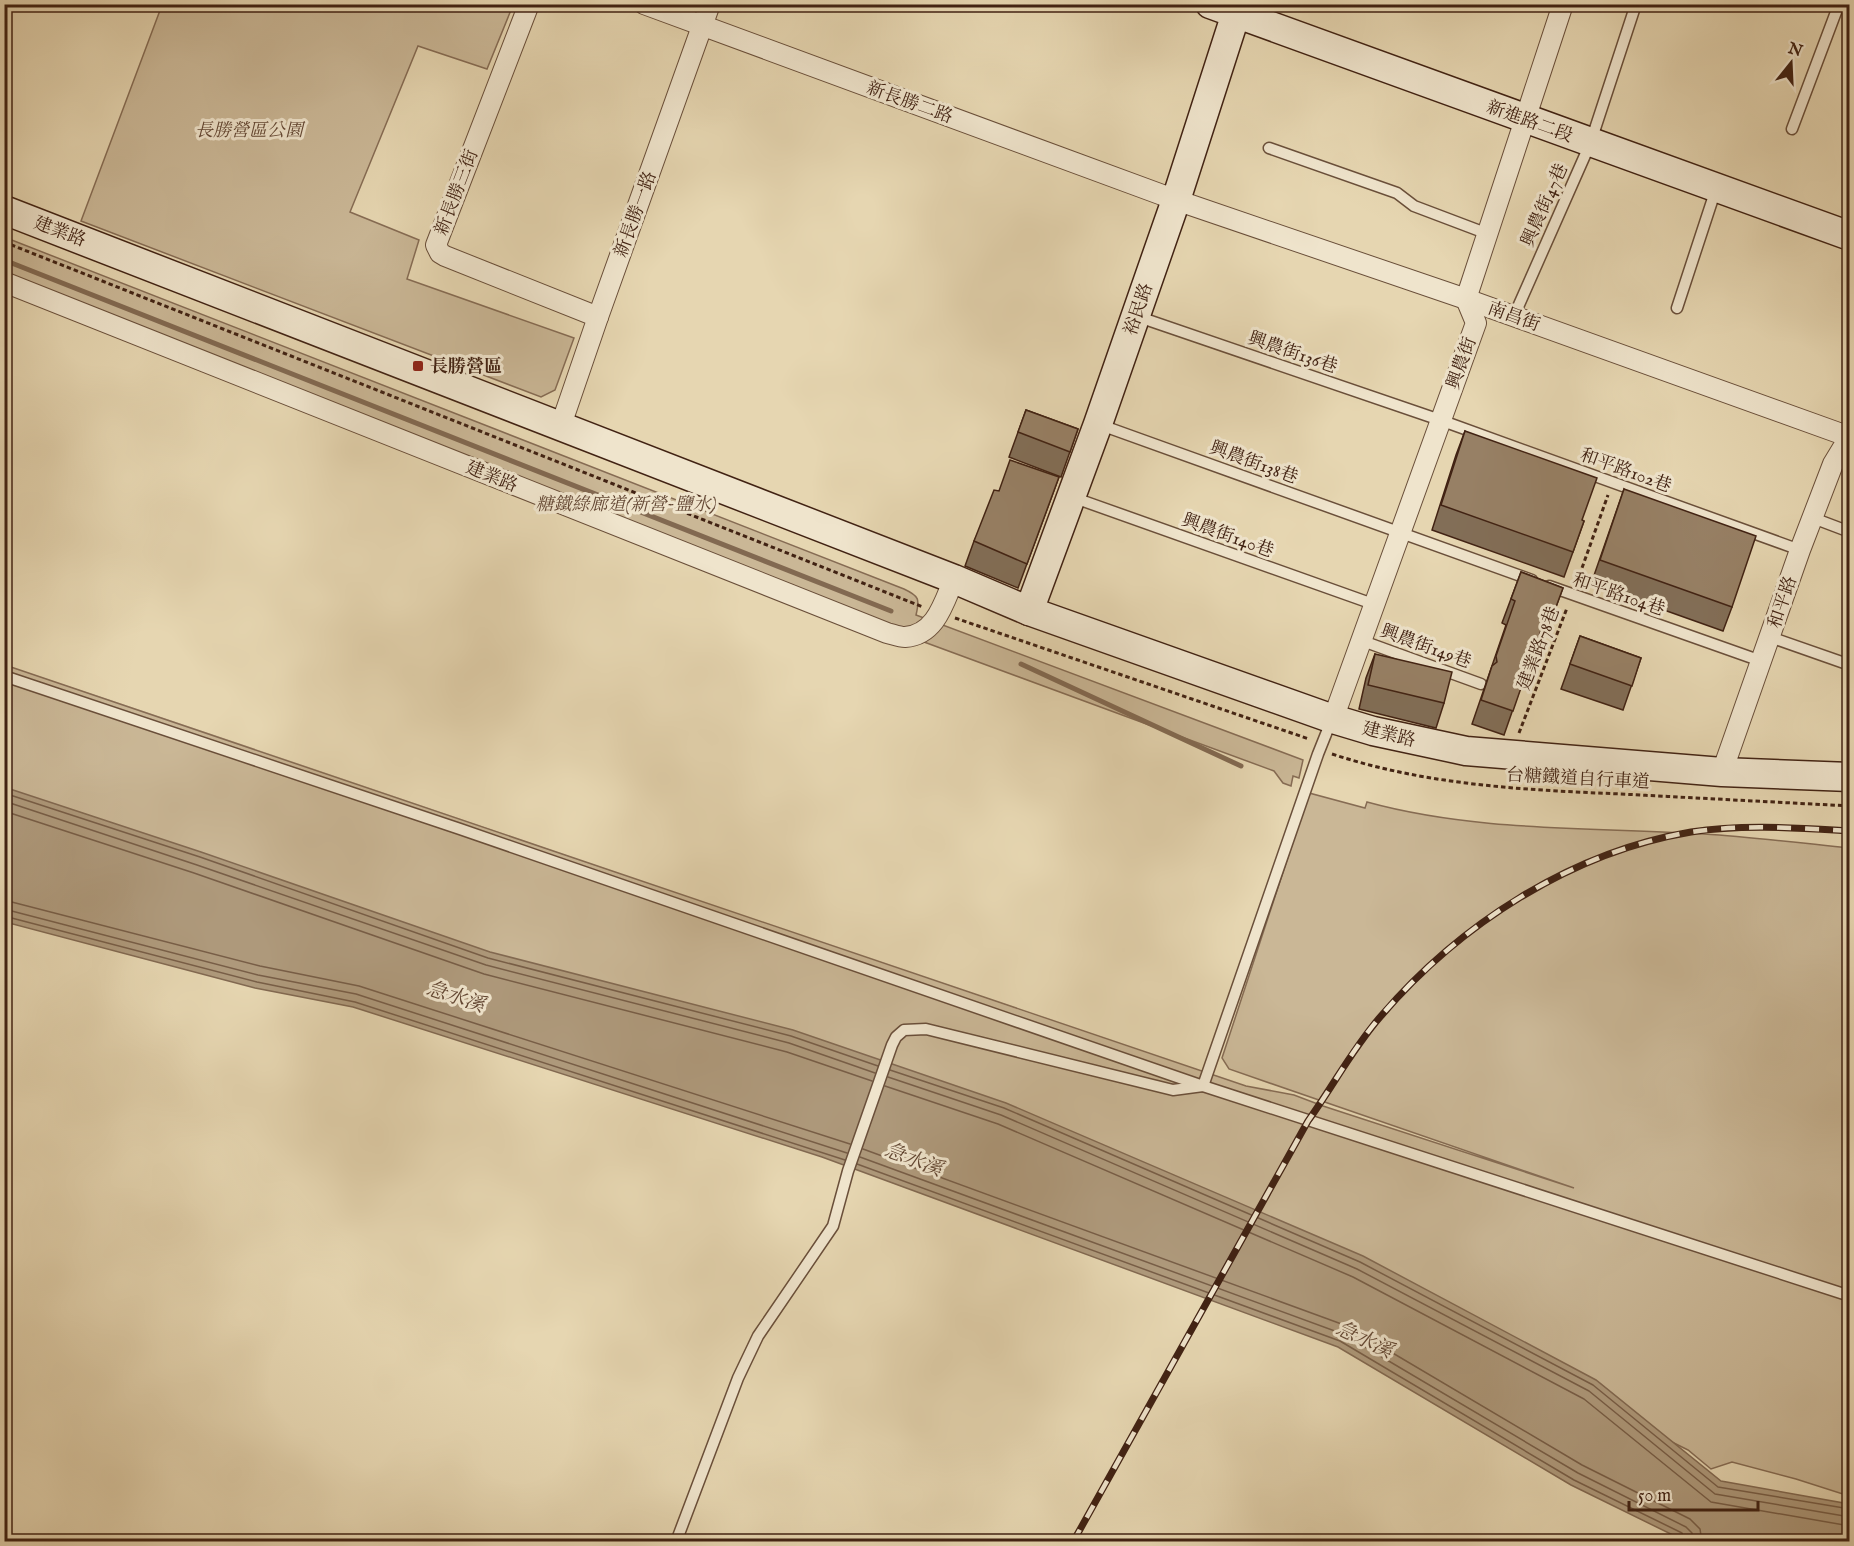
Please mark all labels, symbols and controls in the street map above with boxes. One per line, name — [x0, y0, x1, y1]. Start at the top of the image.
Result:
north arrow — [1761, 33, 1821, 93]
text: N — [1784, 39, 1805, 62]
street label: 新長勝二路 — [863, 77, 956, 130]
street label: 新進路二段 — [1483, 96, 1576, 149]
park label: 長勝營區公園 — [195, 120, 306, 143]
street label: 新長勝三街 — [431, 146, 484, 239]
street label: 興農街47巷 — [1517, 160, 1574, 251]
street label: 新長勝一路 — [610, 168, 663, 261]
street label: 建業路 — [30, 212, 89, 253]
street label: 裕民路 — [1120, 280, 1159, 339]
street label: 南昌街 — [1484, 297, 1543, 337]
street label: 興農街136巷 — [1245, 327, 1340, 379]
street label: 興農街 — [1442, 334, 1482, 393]
place label: 長勝營區 — [430, 356, 502, 379]
marker: 長勝營區 — [411, 359, 425, 373]
street label: 興農街138巷 — [1206, 437, 1301, 490]
street label: 和平路102巷 — [1576, 444, 1674, 499]
street label: 建業路 — [462, 457, 521, 498]
park label: 糖鐵綠廊道(新營-鹽水) — [536, 494, 717, 517]
street label: 興農街140巷 — [1178, 509, 1277, 564]
street label: 和平路104巷 — [1569, 569, 1668, 622]
street label: 和平路 — [1764, 573, 1803, 632]
street label: 建業路78巷 — [1513, 604, 1566, 693]
street label: 興農街149巷 — [1377, 620, 1474, 675]
street label: 建業路 — [1360, 718, 1418, 753]
street label: 台糖鐵道自行車道 — [1505, 764, 1650, 795]
water label: 急水溪 — [423, 976, 490, 1019]
water label: 急水溪 — [881, 1138, 948, 1184]
water label: 急水溪 — [1332, 1316, 1399, 1365]
scale bar — [1629, 1474, 1758, 1512]
text: 50 m — [1638, 1485, 1671, 1508]

